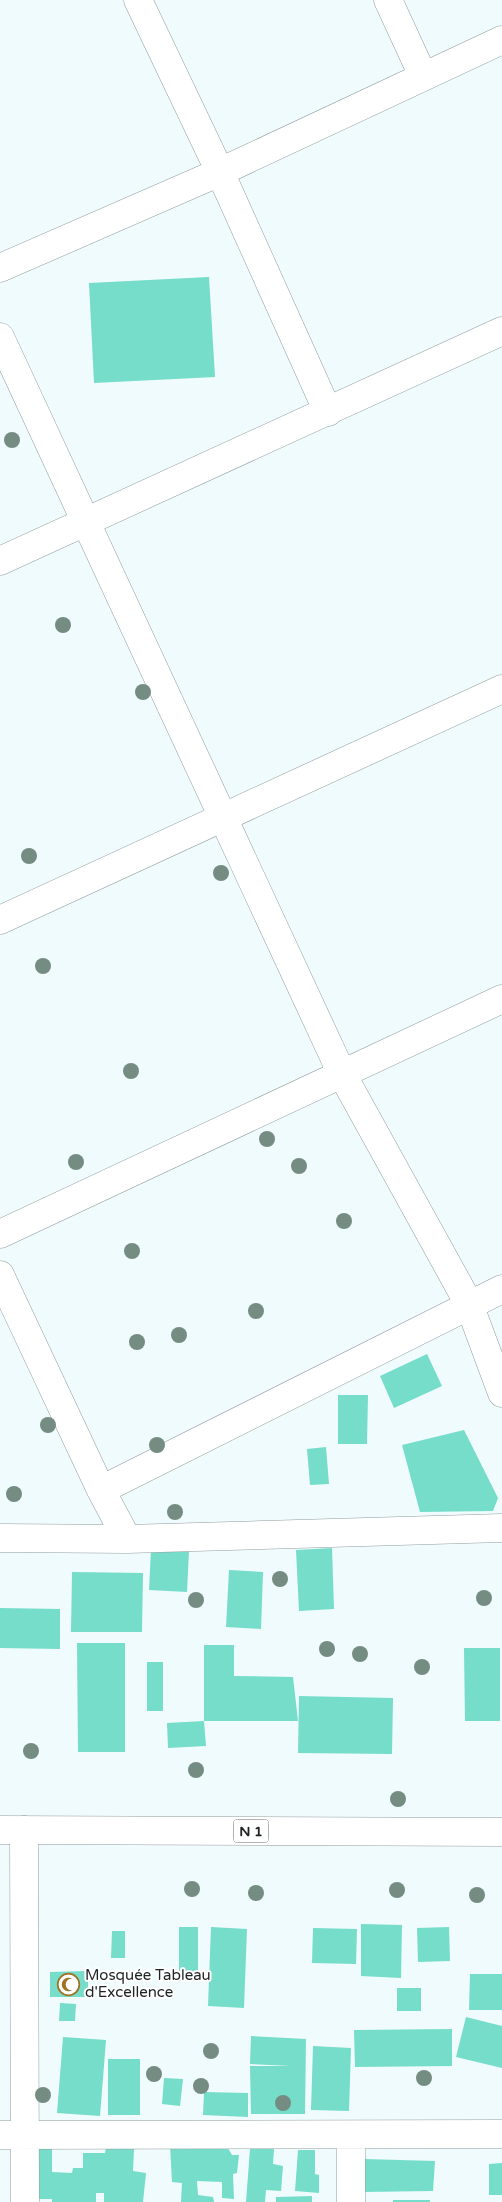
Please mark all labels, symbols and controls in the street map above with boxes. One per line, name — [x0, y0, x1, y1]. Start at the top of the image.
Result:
road number: N 1 — [234, 1820, 268, 1842]
place label: Mosquée Tableau d'Excellence — [85, 1966, 211, 2001]
mosque icon: Mosquée Tableau d'Excellence — [57, 1972, 81, 1996]

